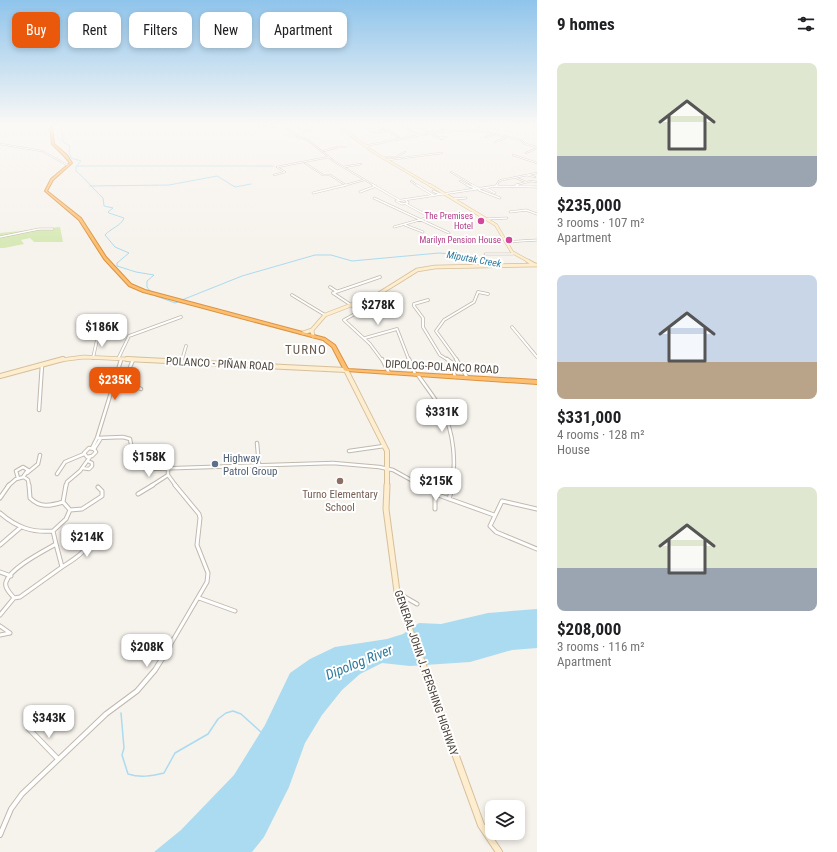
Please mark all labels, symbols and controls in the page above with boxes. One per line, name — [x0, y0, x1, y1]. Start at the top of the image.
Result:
chip: Buy — [12, 12, 60, 48]
chip: Rent — [68, 12, 121, 48]
chip: Filters — [129, 12, 192, 48]
chip: New — [200, 12, 252, 48]
chip: Apartment — [260, 12, 347, 48]
icon: filters — [795, 13, 817, 35]
text: 9 homes — [557, 14, 615, 34]
icon: home — [651, 89, 723, 161]
text: $235,000 — [557, 195, 621, 215]
place label: The Premises Hotel — [425, 211, 473, 231]
text: 3 rooms · 107 m² — [557, 215, 644, 230]
marker: The Premises Hotel — [476, 216, 486, 226]
text: Apartment — [557, 230, 611, 245]
place label: Marilyn Pension House — [419, 235, 501, 245]
marker: Marilyn Pension House — [504, 235, 514, 245]
water label: Miputak Creek — [446, 249, 503, 269]
pin: $278K — [350, 292, 406, 326]
text: $278K — [361, 297, 395, 312]
icon: home — [651, 301, 723, 373]
pin: $186K — [74, 314, 130, 348]
text: $186K — [85, 319, 119, 334]
district label: TURNO — [285, 342, 327, 357]
street label: POLANCO - PIÑAN ROAD — [166, 355, 274, 373]
street label: DIPOLOG-POLANCO ROAD — [385, 358, 499, 376]
pin: $235K — [87, 367, 143, 401]
text: $235K — [98, 372, 132, 387]
pin: $331K — [414, 399, 470, 433]
text: $331K — [425, 404, 459, 419]
text: $331,000 — [557, 407, 621, 427]
text: 4 rooms · 128 m² — [557, 427, 644, 442]
text: House — [557, 442, 590, 457]
pin: $158K — [121, 444, 177, 478]
text: $158K — [132, 449, 166, 464]
place label: Highway Patrol Group — [223, 452, 277, 478]
marker: Highway Patrol Group — [210, 459, 220, 469]
pin: $215K — [408, 468, 464, 502]
text: $215K — [419, 473, 453, 488]
marker: Turno Elementary School — [335, 476, 345, 486]
place label: Turno Elementary School — [302, 488, 378, 514]
icon: home — [651, 513, 723, 585]
pin: $214K — [59, 524, 115, 558]
text: $214K — [70, 529, 104, 544]
street label: GENERAL JOHN J. PERSHING HIGHWAY — [391, 589, 461, 758]
text: $208,000 — [557, 619, 621, 639]
pin: $208K — [119, 634, 175, 668]
text: $208K — [130, 639, 164, 654]
text: 3 rooms · 116 m² — [557, 639, 644, 654]
water label: Dipolog River — [323, 641, 396, 683]
text: Apartment — [557, 654, 611, 669]
pin: $343K — [21, 705, 77, 739]
text: $343K — [32, 710, 66, 725]
map controls — [485, 800, 525, 840]
button: layers — [485, 800, 525, 840]

